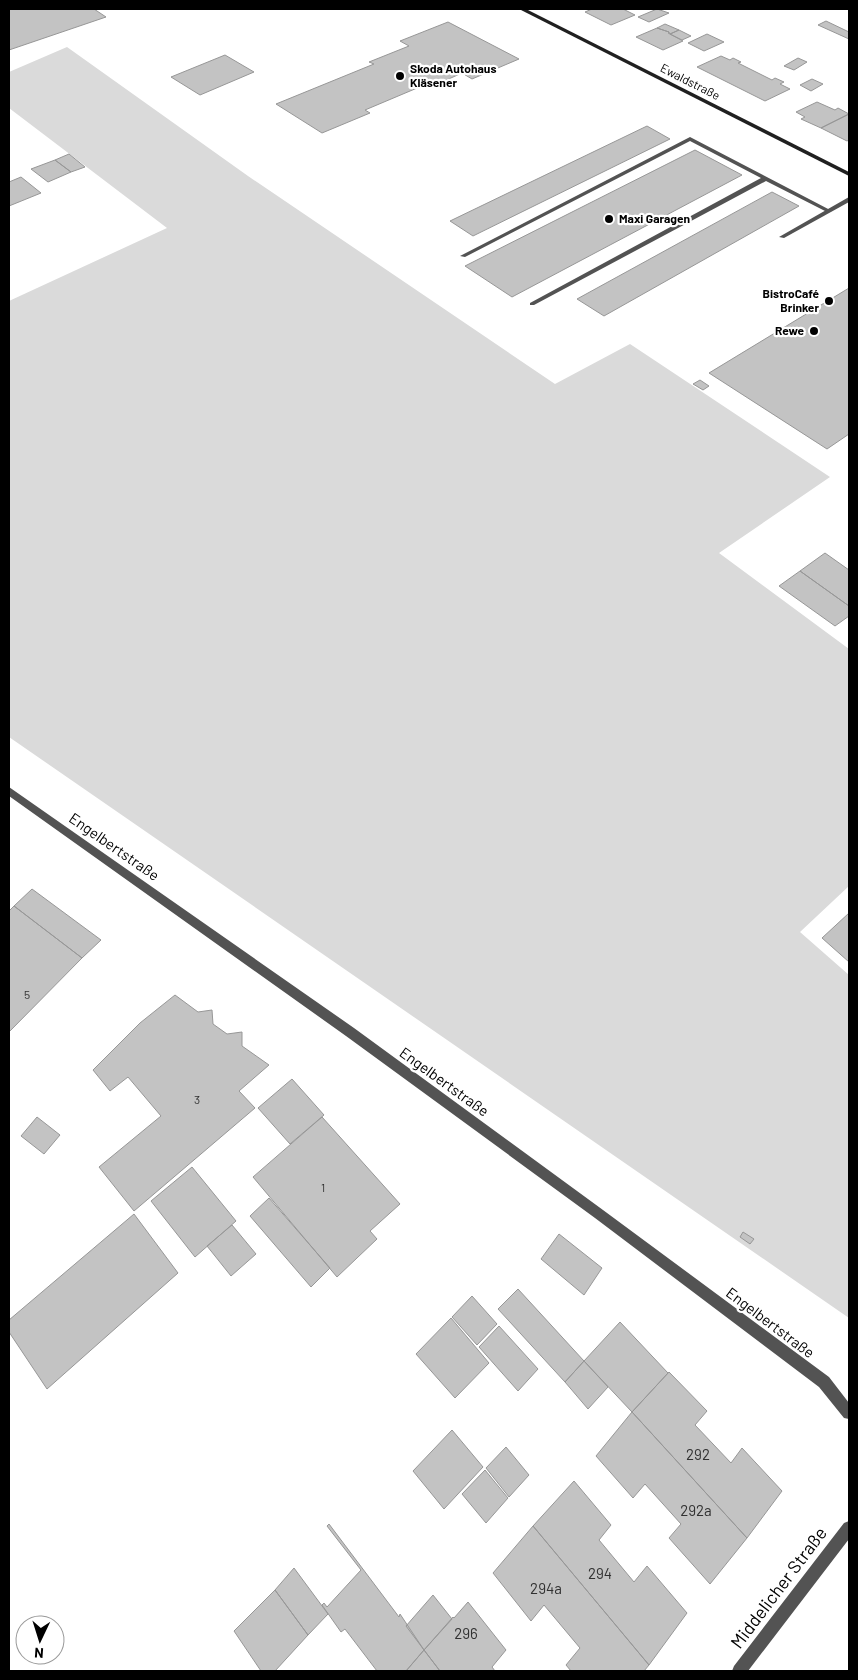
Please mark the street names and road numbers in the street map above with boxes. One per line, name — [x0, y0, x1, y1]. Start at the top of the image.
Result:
street label: Ewaldstraße — [658, 60, 723, 102]
street label: Engelbertstraße — [66, 808, 163, 884]
street label: Engelbertstraße — [396, 1043, 493, 1120]
street label: Engelbertstraße — [723, 1283, 818, 1361]
street label: Middelicher Straße — [725, 1522, 831, 1653]

